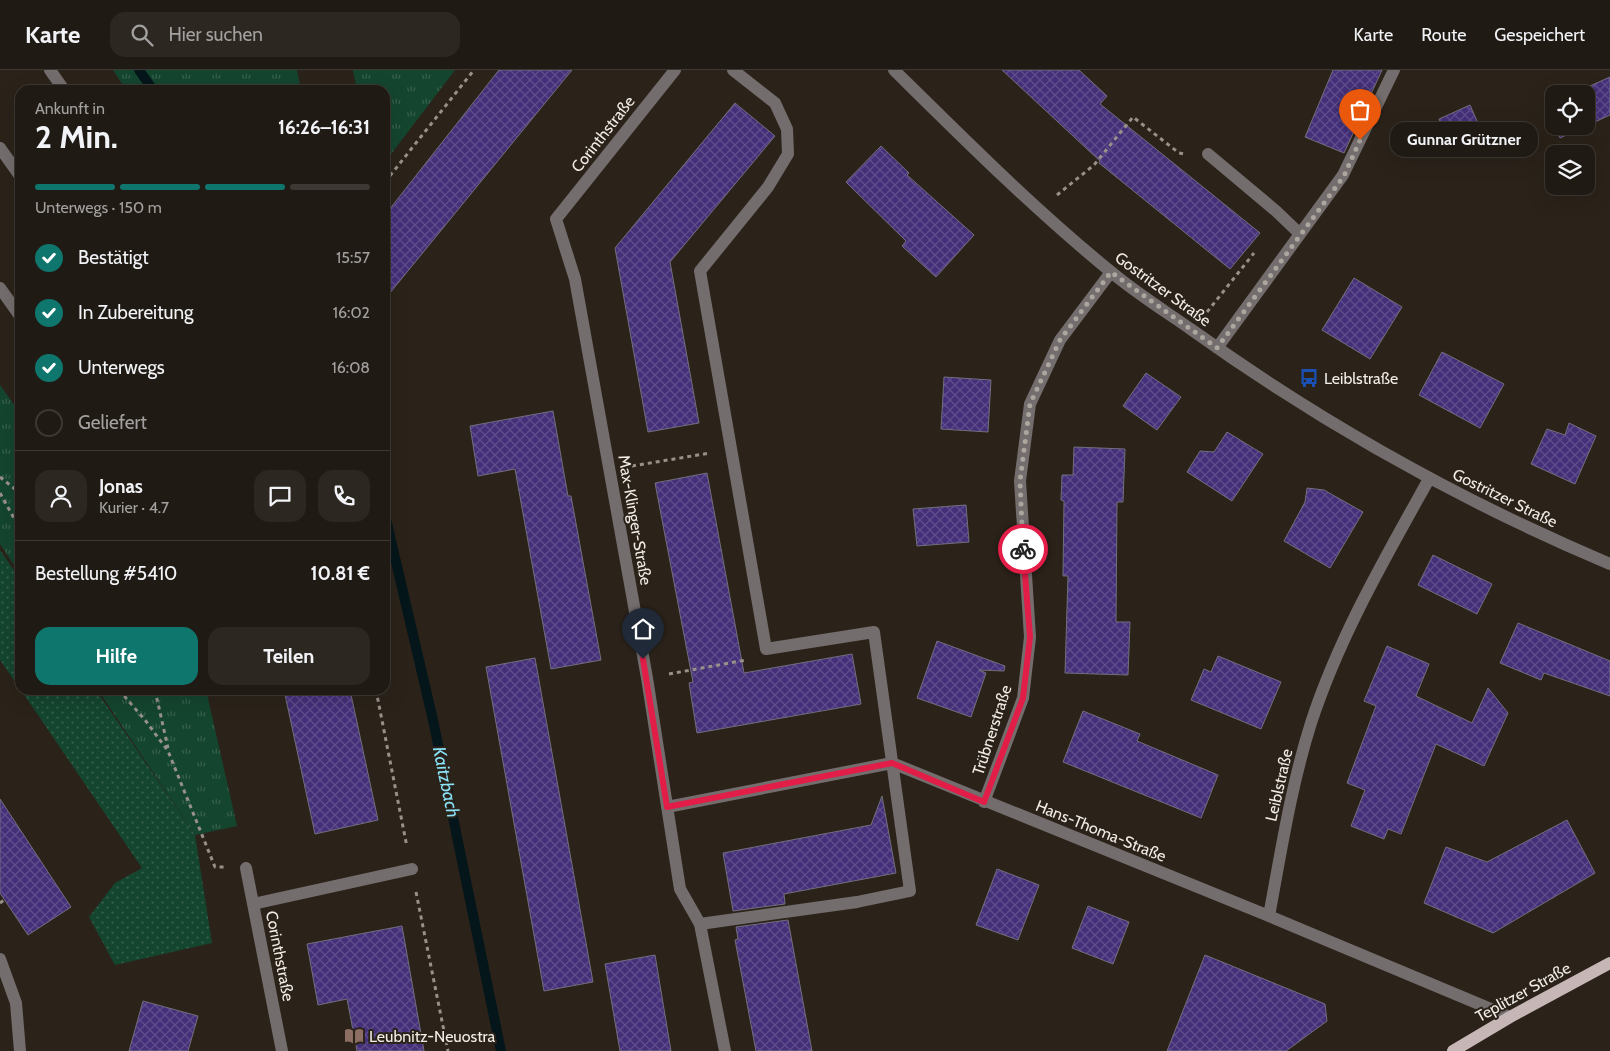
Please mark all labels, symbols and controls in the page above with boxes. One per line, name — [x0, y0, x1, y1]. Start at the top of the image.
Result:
search box — [110, 12, 460, 57]
text: Karte — [25, 20, 80, 49]
icon: search — [128, 21, 156, 49]
text: Hier suchen — [168, 23, 263, 46]
text: Karte — [1354, 24, 1393, 46]
text: Route — [1421, 24, 1466, 46]
text: Gespeichert — [1494, 24, 1585, 46]
map controls — [1545, 85, 1595, 195]
button: locate — [1545, 85, 1595, 135]
pin — [1339, 89, 1381, 140]
street label: Corinthstraße — [567, 92, 639, 176]
icon: bag — [1346, 96, 1374, 124]
text: Ankunft in — [35, 99, 105, 118]
text: 16:26–16:31 — [278, 116, 370, 139]
text: 2 Min. — [35, 117, 118, 156]
callout: Gunnar Grützner — [1390, 122, 1538, 158]
text: Gunnar Grützner — [1407, 130, 1521, 149]
button: layers — [1545, 145, 1595, 195]
text: Unterwegs · 150 m — [35, 198, 162, 217]
icon: check — [35, 244, 63, 272]
text: Bestätigt — [78, 246, 149, 269]
text: 15:57 — [336, 248, 370, 267]
street label: Gostritzer Straße — [1111, 248, 1215, 330]
icon: check — [35, 299, 63, 327]
text: In Zubereitung — [78, 301, 194, 324]
text: 16:02 — [333, 303, 370, 322]
icon: check — [35, 354, 63, 382]
text: Unterwegs — [78, 356, 165, 379]
text: 16:08 — [332, 358, 370, 377]
bus stop icon: Leiblstraße — [1298, 367, 1320, 389]
place label: Leiblstraße — [1324, 369, 1398, 388]
text: Geliefert — [78, 411, 147, 434]
street label: Max-Klinger-Straße — [614, 453, 656, 587]
street label: Gostritzer Straße — [1450, 464, 1560, 532]
button: person — [35, 470, 87, 522]
button: chat — [254, 470, 306, 522]
button: phone — [318, 470, 370, 522]
text: Jonas — [99, 475, 143, 498]
text: Kurier · 4.7 — [99, 498, 169, 517]
courier — [998, 524, 1048, 574]
icon: bike — [1009, 535, 1037, 563]
text: Bestellung #5410 — [35, 562, 177, 585]
text: 10.81 € — [311, 562, 370, 585]
pin — [622, 608, 664, 659]
icon: home — [629, 615, 657, 643]
button: Hilfe — [35, 627, 198, 685]
button: Teilen — [208, 627, 370, 685]
street label: Trübnerstraße — [968, 683, 1016, 777]
water label: Kaitzbach — [428, 744, 464, 820]
street label: Leiblstraße — [1261, 747, 1297, 823]
street label: Hans-Thoma-Straße — [1033, 796, 1169, 866]
street label: Corinthstraße — [262, 909, 298, 1003]
street label: Teplitzer Straße — [1472, 958, 1574, 1026]
library icon: Leubnitz-Neuostra — [343, 1025, 365, 1047]
place label: Leubnitz-Neuostra — [369, 1027, 495, 1046]

